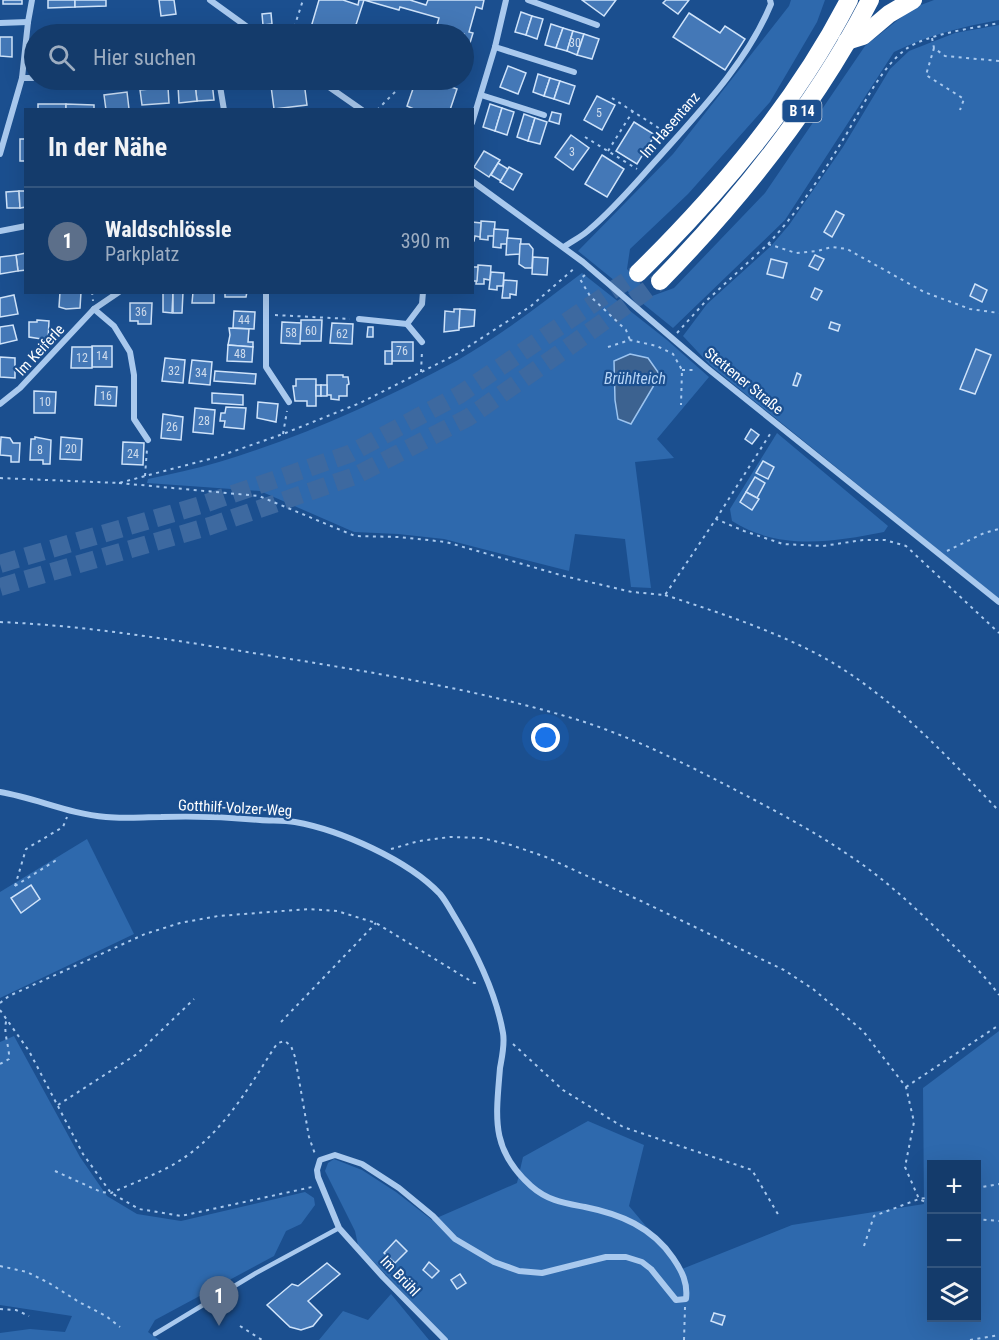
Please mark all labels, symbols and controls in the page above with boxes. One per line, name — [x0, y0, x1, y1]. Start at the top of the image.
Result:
search box — [24, 24, 474, 90]
house number: 30 — [569, 36, 581, 50]
icon: search — [45, 41, 78, 74]
text: Hier suchen — [93, 45, 196, 70]
street label: Im Hasentanz — [636, 88, 704, 162]
road number: B 14 — [782, 100, 822, 122]
house number: 5 — [596, 106, 602, 120]
text: In der Nähe — [48, 132, 167, 162]
house number: 3 — [569, 145, 575, 159]
text: Waldschlössle — [105, 217, 231, 242]
text: 1 — [62, 229, 73, 253]
text: 390 m — [401, 229, 450, 253]
text: Parkplatz — [105, 242, 179, 266]
house number: 36 — [135, 305, 147, 319]
house number: 44 — [238, 313, 250, 327]
street label: Im Keiferle — [12, 321, 68, 379]
house number: 60 — [305, 324, 317, 338]
house number: 58 — [285, 326, 297, 340]
house number: 62 — [336, 327, 348, 341]
house number: 76 — [396, 344, 408, 358]
street label: Stettener Straße — [701, 344, 787, 418]
house number: 48 — [234, 347, 246, 361]
house number: 14 — [96, 349, 108, 363]
house number: 12 — [76, 351, 88, 365]
house number: 32 — [168, 364, 180, 378]
house number: 34 — [195, 366, 207, 380]
water label: Brühlteich — [604, 369, 666, 388]
house number: 16 — [100, 389, 112, 403]
house number: 10 — [39, 395, 51, 409]
house number: 28 — [198, 414, 210, 428]
house number: 26 — [166, 420, 178, 434]
house number: 20 — [65, 442, 77, 456]
house number: 8 — [37, 443, 43, 457]
house number: 24 — [127, 447, 139, 461]
your location — [531, 723, 560, 752]
street label: Gotthilf-Volzer-Weg — [177, 796, 293, 820]
map controls — [927, 1160, 981, 1322]
button: + — [927, 1160, 981, 1214]
button: − — [927, 1214, 981, 1268]
street label: Im Brühl — [376, 1252, 424, 1300]
button: layers — [927, 1268, 981, 1322]
pin: 1 — [200, 1276, 238, 1326]

